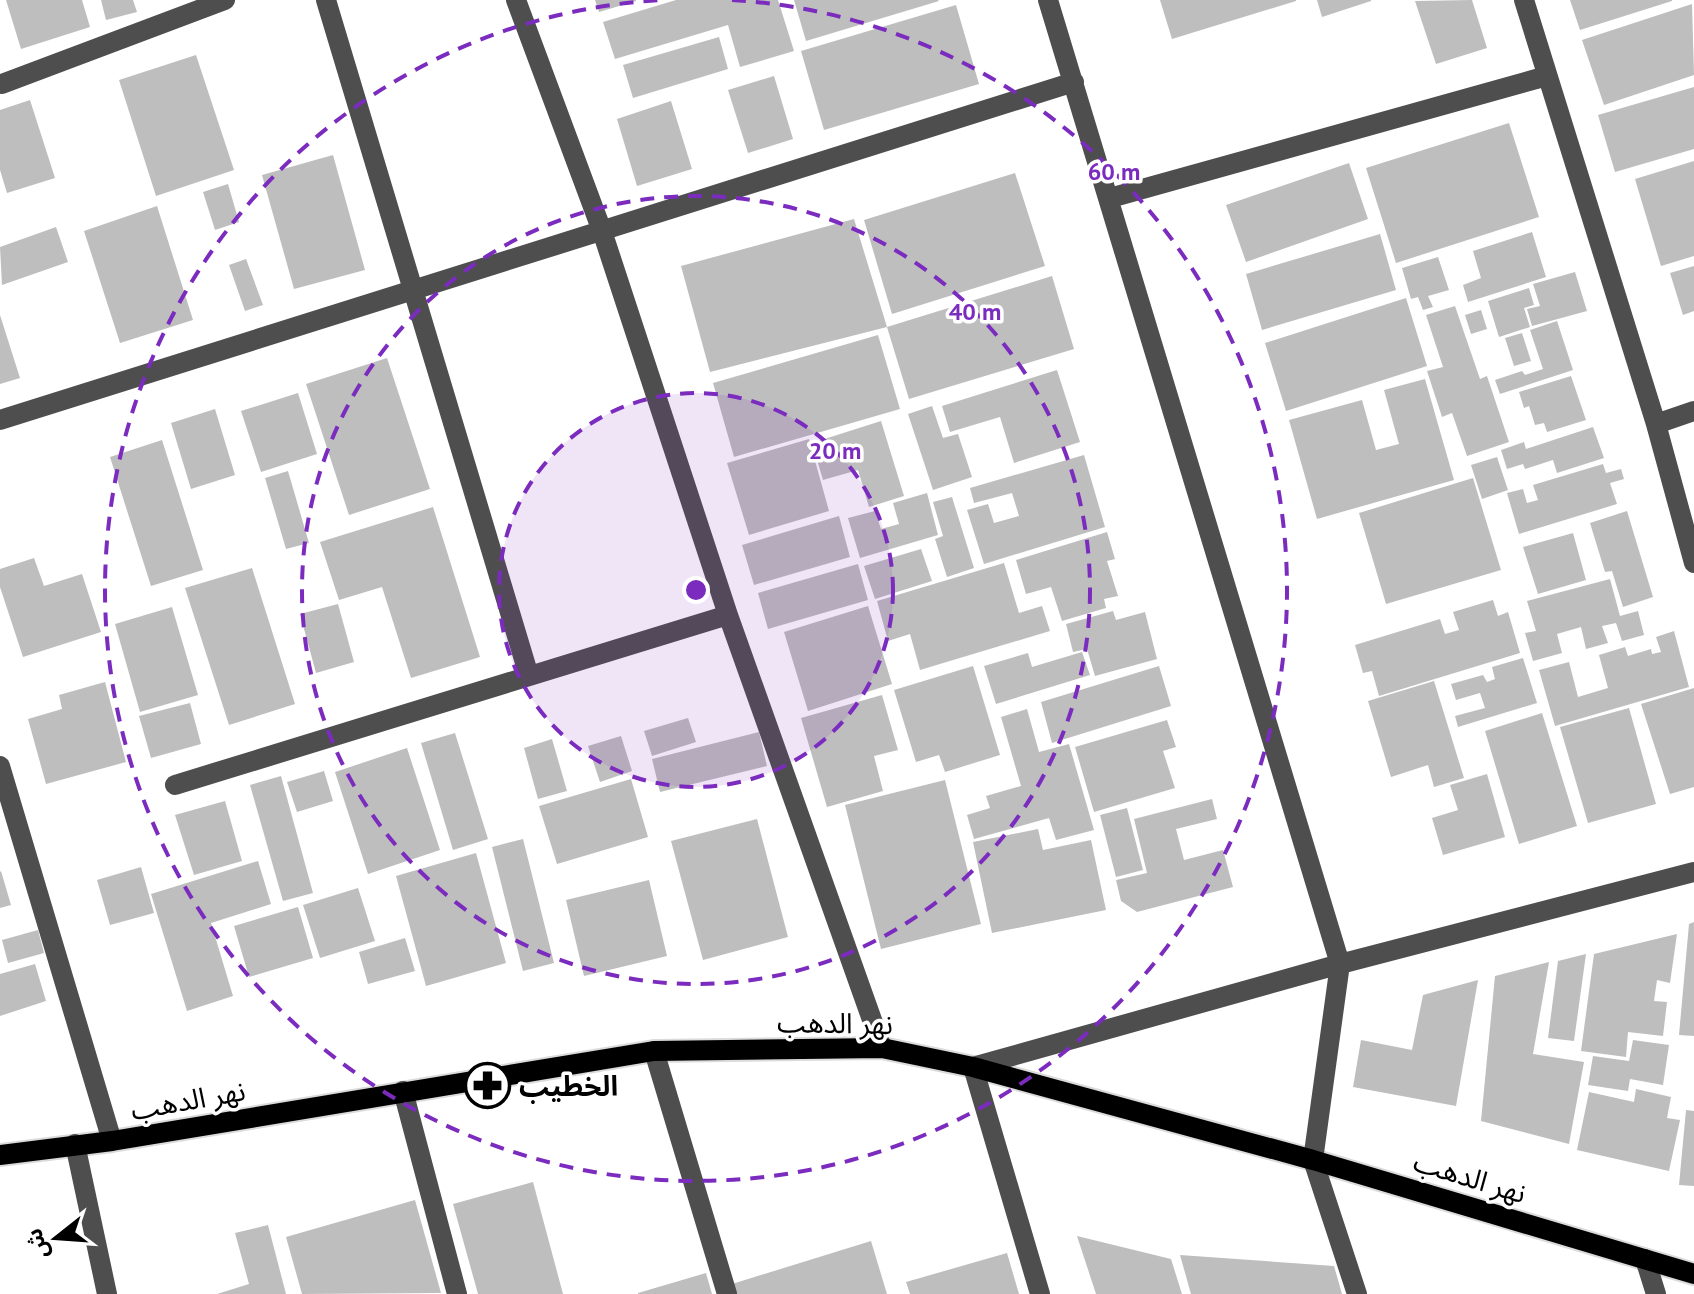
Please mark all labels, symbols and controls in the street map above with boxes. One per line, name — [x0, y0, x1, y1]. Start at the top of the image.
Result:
text: 60 m — [1088, 156, 1140, 187]
text: 40 m — [949, 296, 1001, 327]
text: 20 m — [809, 435, 861, 466]
centre of rings — [682, 576, 710, 604]
street label: نهر الدهب — [777, 1003, 893, 1042]
pharmacy icon: الخطيب — [464, 1062, 512, 1110]
place label: الخطيب — [519, 1067, 618, 1104]
street label: نهر الدهب — [128, 1071, 248, 1128]
street label: نهر الدهب — [1409, 1142, 1531, 1211]
north arrow — [16, 1198, 96, 1278]
text: ش — [19, 1225, 55, 1262]

